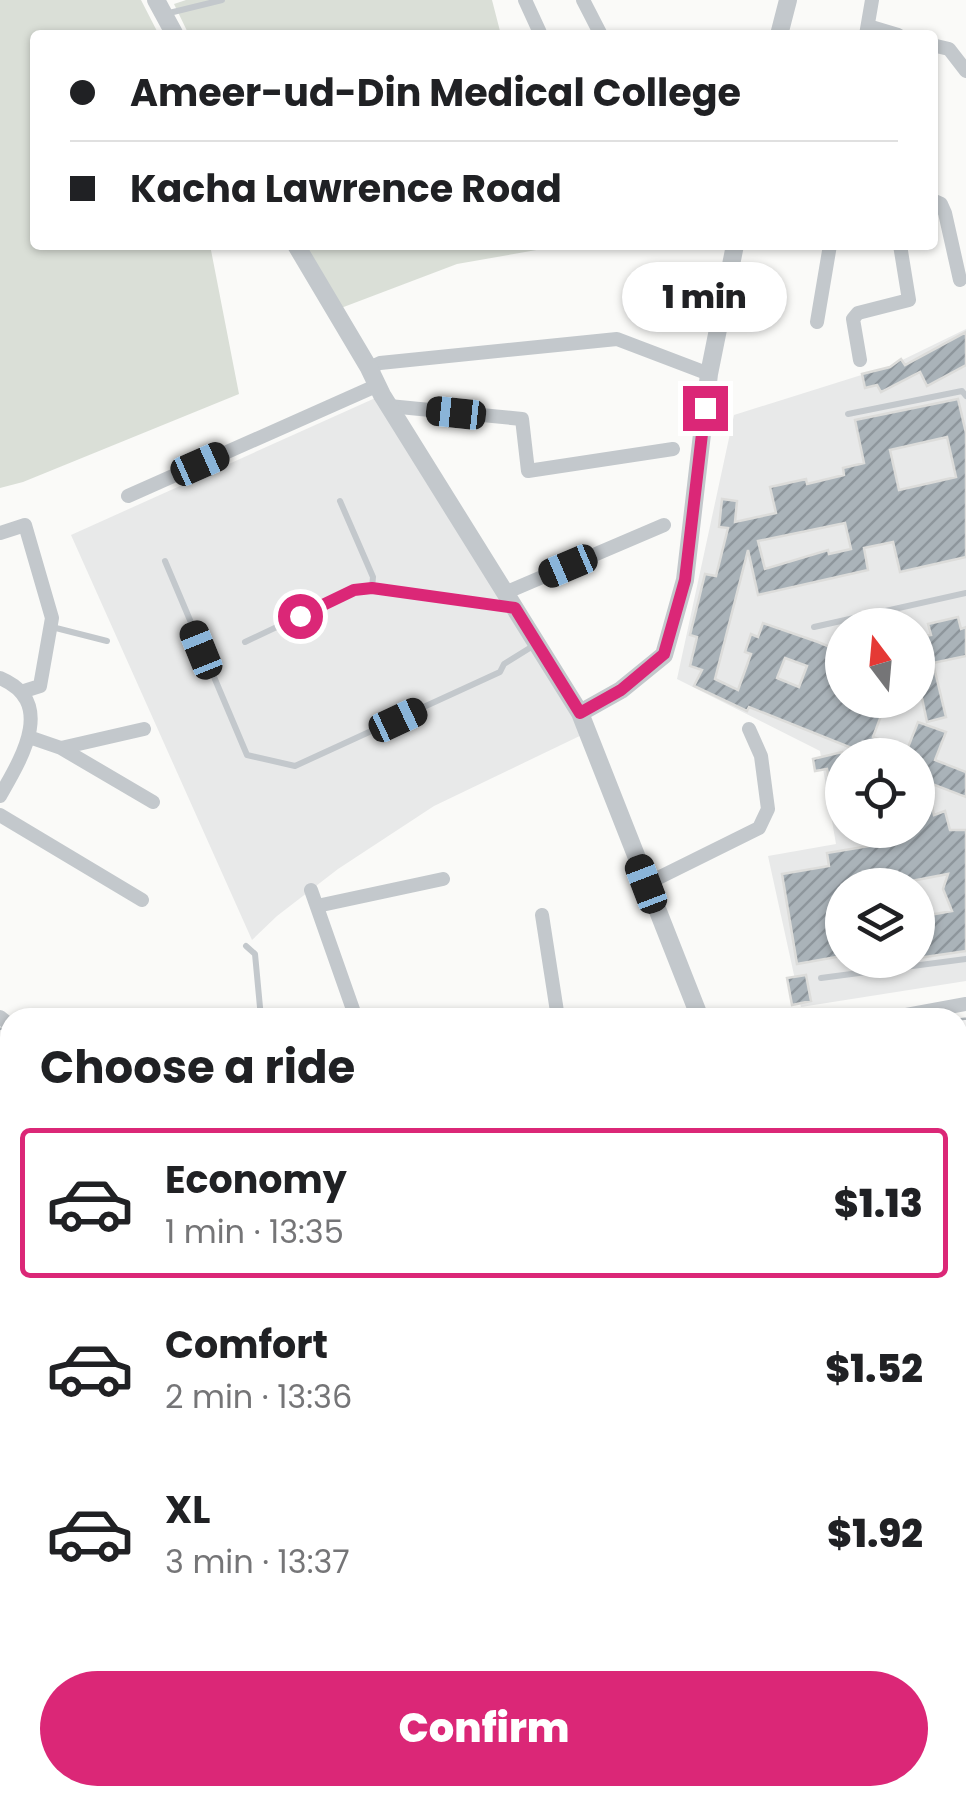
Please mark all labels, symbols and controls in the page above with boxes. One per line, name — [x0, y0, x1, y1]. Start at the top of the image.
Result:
text: Ameer-ud-Din Medical College — [130, 66, 741, 119]
text: Kacha Lawrence Road — [130, 162, 562, 215]
callout: 1 min — [622, 263, 788, 333]
text: 1 min — [662, 274, 747, 319]
route end — [683, 386, 728, 431]
car — [425, 395, 487, 431]
car — [166, 438, 234, 490]
car — [535, 540, 601, 592]
route start — [278, 594, 323, 639]
north arrow — [825, 608, 935, 718]
map controls — [825, 608, 935, 978]
car — [176, 617, 226, 683]
car — [364, 694, 432, 746]
button: locate — [825, 738, 935, 848]
car — [621, 851, 671, 917]
button: layers — [825, 868, 935, 978]
text: Choose a ride — [40, 1036, 355, 1099]
text: Economy — [165, 1153, 347, 1206]
icon: car — [45, 1158, 135, 1248]
text: $1.13 — [834, 1177, 923, 1230]
text: 1 min · 13:35 — [165, 1209, 344, 1254]
text: Comfort — [165, 1318, 328, 1371]
icon: car — [45, 1323, 135, 1413]
text: $1.52 — [825, 1342, 923, 1395]
text: 2 min · 13:36 — [165, 1374, 352, 1419]
text: XL — [165, 1483, 210, 1536]
icon: car — [45, 1488, 135, 1578]
text: $1.92 — [827, 1507, 923, 1560]
text: 3 min · 13:37 — [165, 1539, 350, 1584]
button: Confirm — [40, 1671, 928, 1786]

